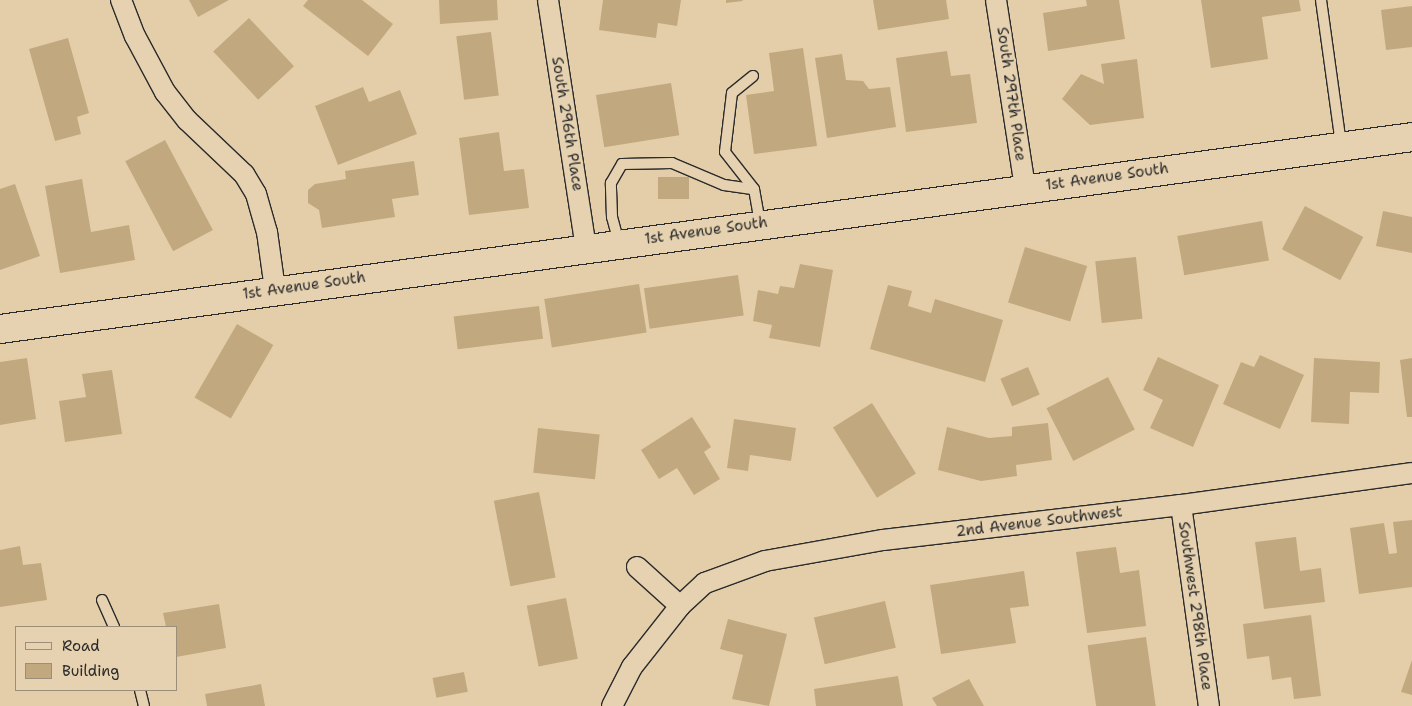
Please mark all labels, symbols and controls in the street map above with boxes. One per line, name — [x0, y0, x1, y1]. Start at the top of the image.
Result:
street label: South 297th Place — [993, 26, 1029, 162]
street label: South 296th Place — [547, 56, 587, 192]
street label: 1st Avenue South — [1044, 159, 1170, 195]
street label: 1st Avenue South — [643, 213, 769, 249]
street label: 1st Avenue South — [241, 268, 367, 304]
street label: 2nd Avenue Southwest — [955, 503, 1123, 541]
street label: Southwest 298th Place — [1174, 520, 1216, 692]
legend — [15, 626, 178, 691]
text: Road — [62, 636, 100, 656]
text: Building — [62, 661, 119, 681]

